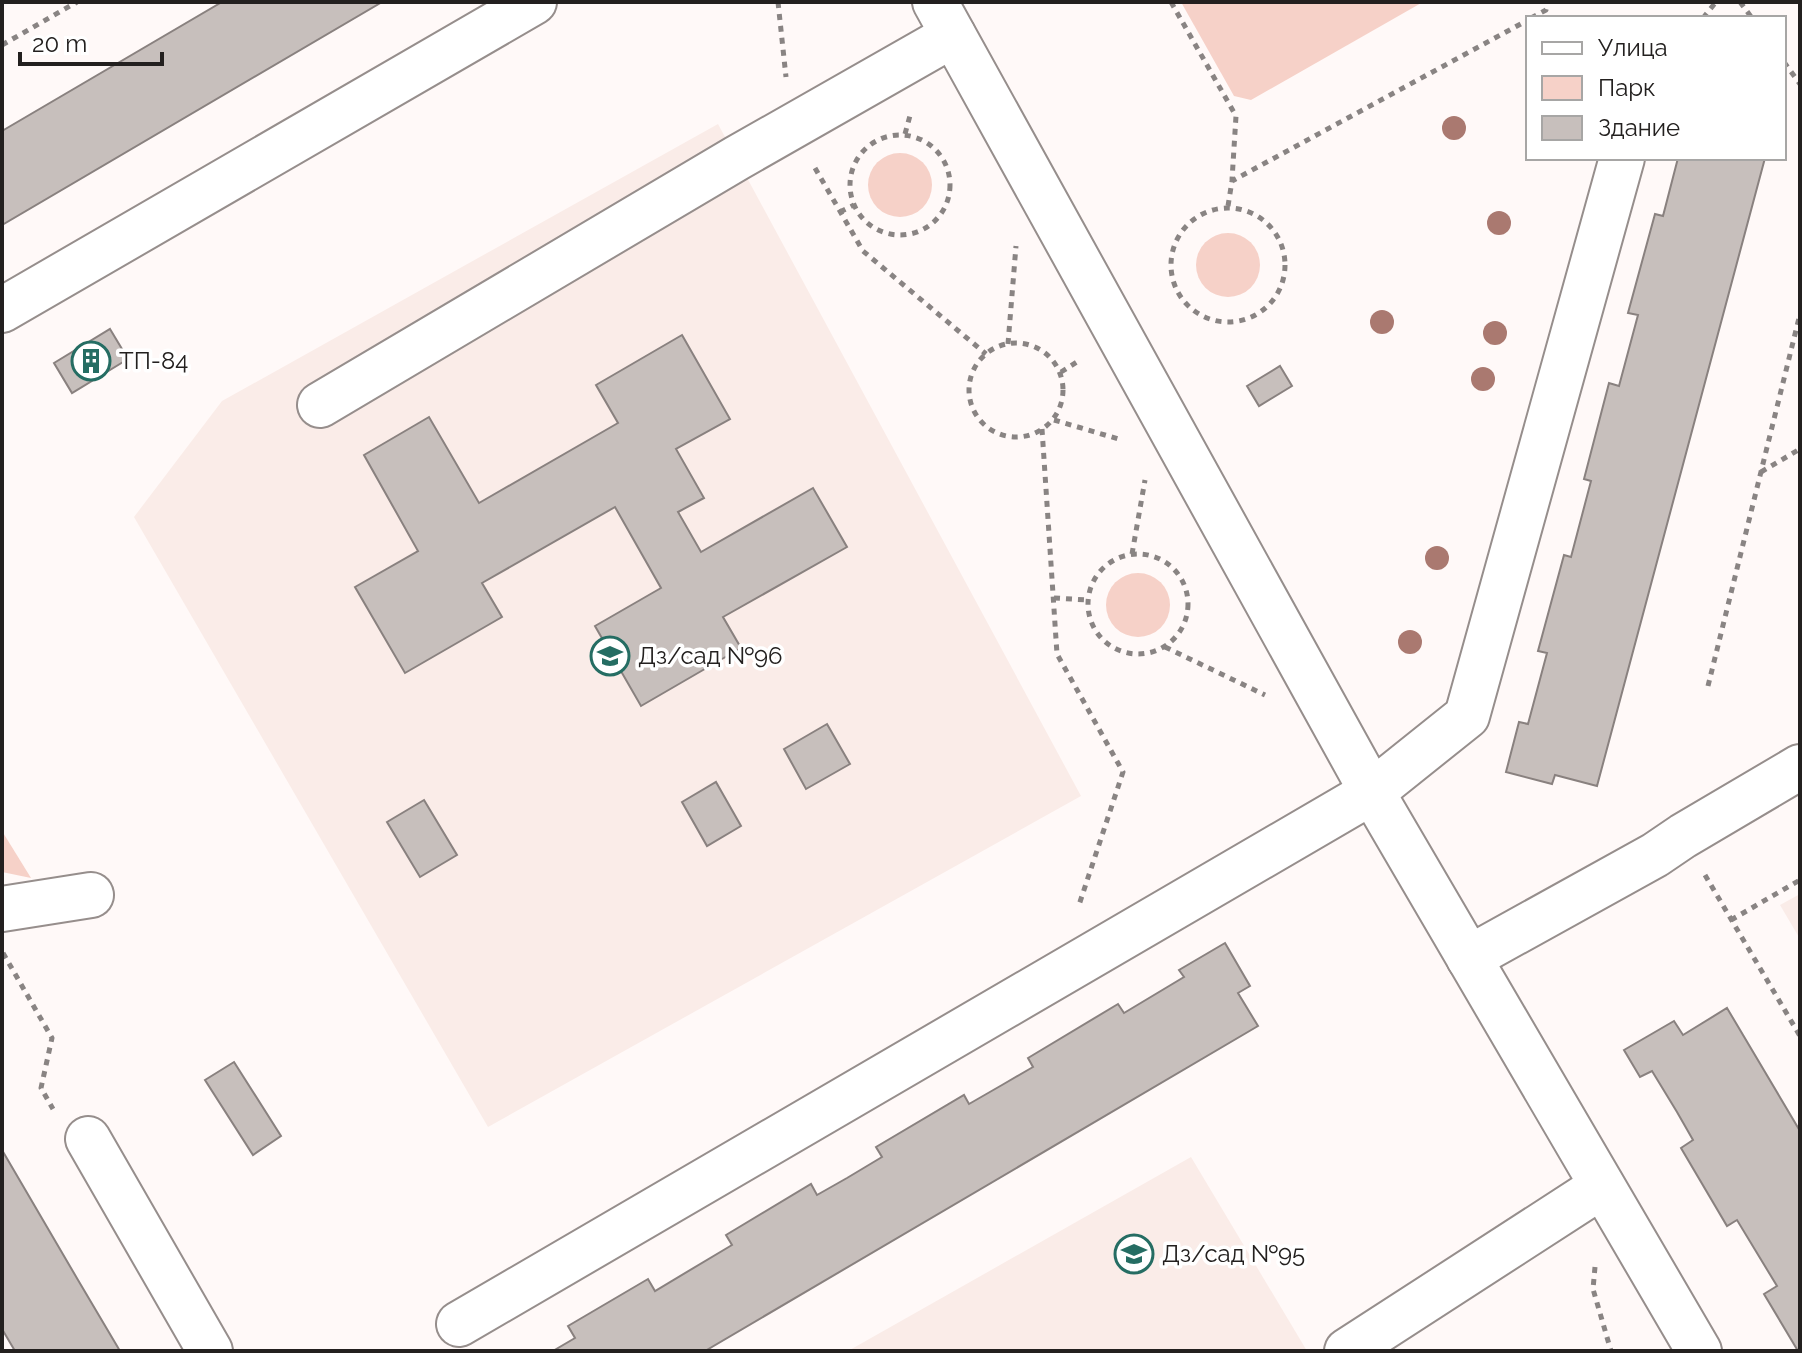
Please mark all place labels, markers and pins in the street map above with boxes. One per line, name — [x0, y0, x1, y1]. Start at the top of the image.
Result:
building icon: ТП-84 — [70, 340, 112, 382]
place label: ТП-84 — [119, 346, 188, 375]
school or university icon: Дз/сад №96 — [589, 635, 631, 677]
place label: Дз/сад №96 — [638, 641, 783, 670]
school or university icon: Дз/сад №95 — [1113, 1233, 1155, 1275]
place label: Дз/сад №95 — [1162, 1239, 1305, 1268]

